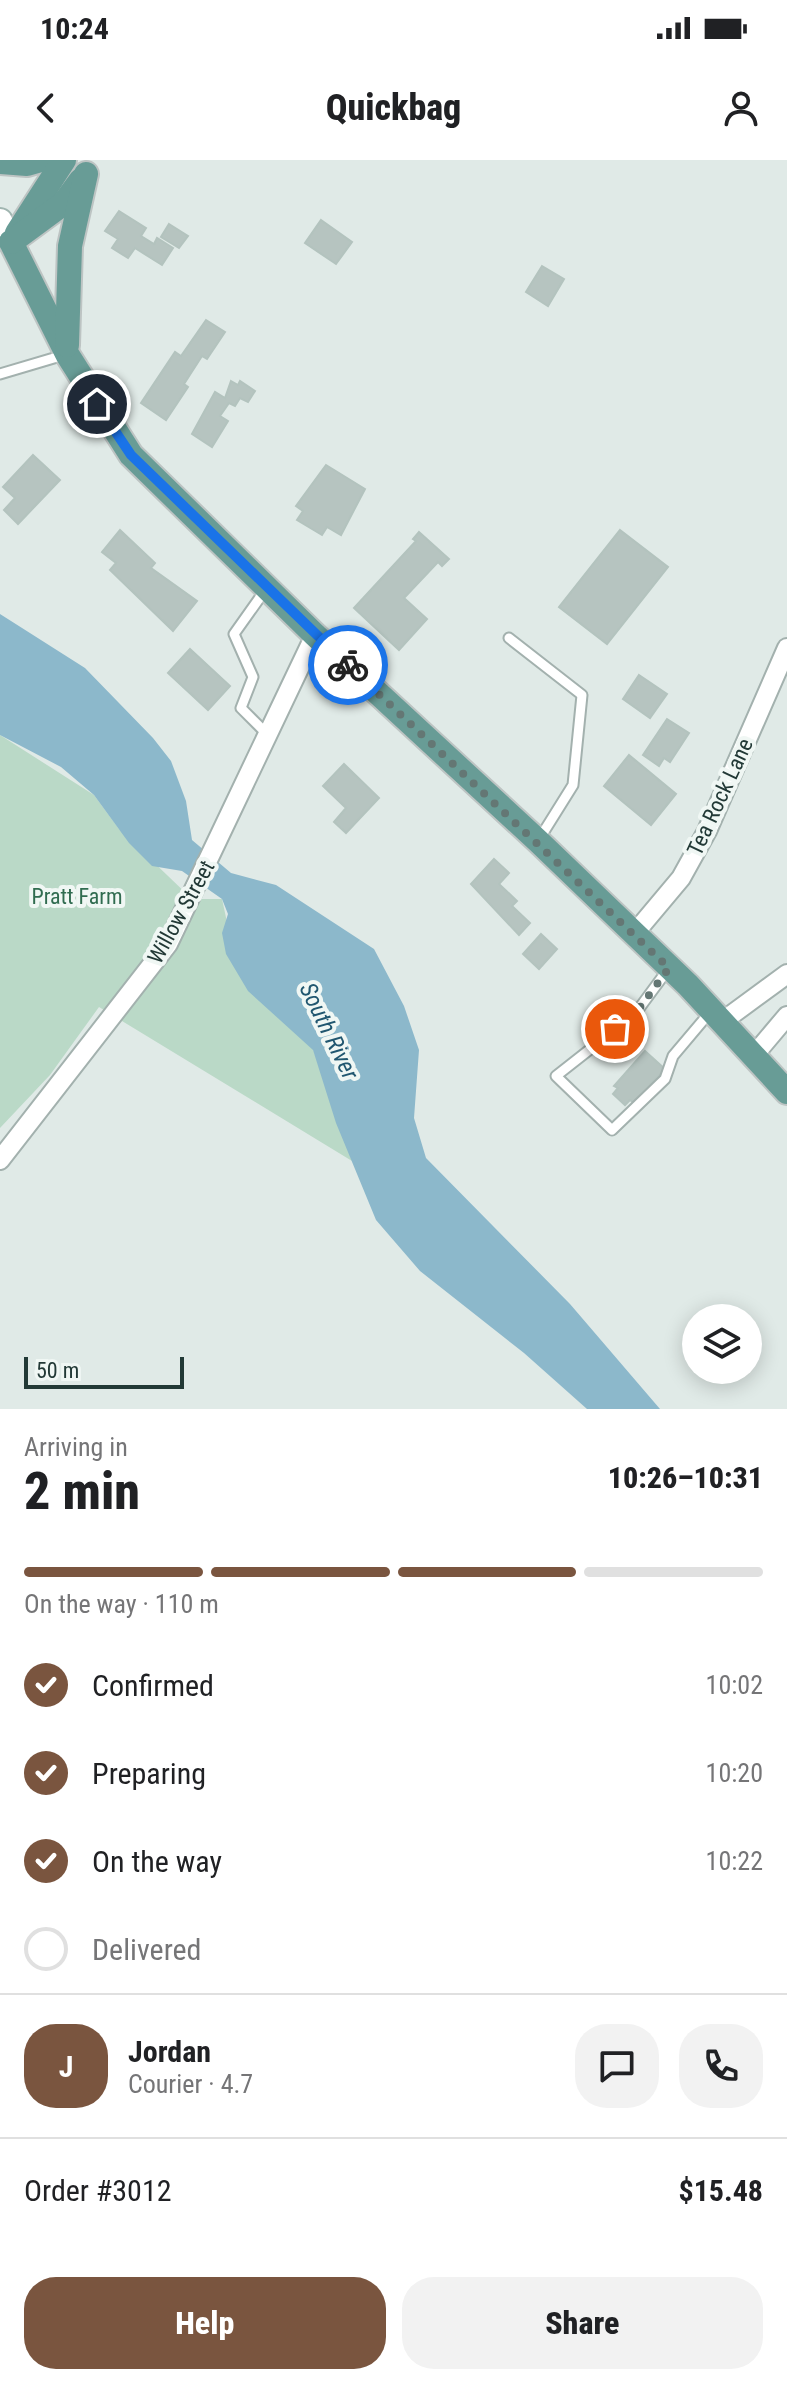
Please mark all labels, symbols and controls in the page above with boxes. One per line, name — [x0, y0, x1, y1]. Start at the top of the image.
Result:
text: 10:24 — [40, 11, 109, 46]
icon: back — [24, 86, 68, 130]
icon: person — [719, 86, 763, 130]
text: Quickbag — [326, 87, 461, 129]
pin — [63, 370, 131, 438]
icon: home — [75, 382, 119, 426]
courier — [308, 625, 388, 705]
icon: bike — [326, 643, 370, 687]
street label: Tea Rock Lane — [682, 735, 758, 859]
street label: Willow Street — [142, 856, 220, 968]
park label: Pratt Farm — [31, 884, 123, 909]
water label: South River — [294, 978, 365, 1085]
pin — [581, 995, 649, 1063]
icon: bag — [593, 1007, 637, 1051]
map controls — [682, 1304, 762, 1384]
button: layers — [682, 1304, 762, 1384]
scale bar — [24, 1353, 184, 1389]
text: 50 m — [36, 1358, 79, 1383]
text: Arriving in — [24, 1432, 128, 1462]
text: 10:26–10:31 — [608, 1460, 763, 1495]
text: 2 min — [24, 1461, 140, 1522]
text: On the way · 110 m — [24, 1589, 219, 1619]
icon: check — [24, 1663, 68, 1707]
text: Confirmed — [92, 1668, 214, 1703]
text: 10:02 — [706, 1670, 763, 1700]
icon: check — [24, 1751, 68, 1795]
text: Preparing — [92, 1756, 206, 1791]
text: 10:20 — [706, 1758, 763, 1788]
icon: check — [24, 1839, 68, 1883]
text: On the way — [92, 1844, 222, 1879]
text: 10:22 — [706, 1846, 763, 1876]
text: Delivered — [92, 1932, 201, 1967]
button: chat — [575, 2024, 659, 2108]
button: phone — [679, 2024, 763, 2108]
text: Jordan — [128, 2034, 211, 2069]
text: J — [59, 2049, 73, 2084]
text: Courier · 4.7 — [128, 2069, 253, 2099]
text: Order #3012 — [24, 2173, 172, 2208]
text: $15.48 — [678, 2173, 763, 2208]
button: Help — [24, 2277, 386, 2369]
button: Share — [402, 2277, 763, 2369]

